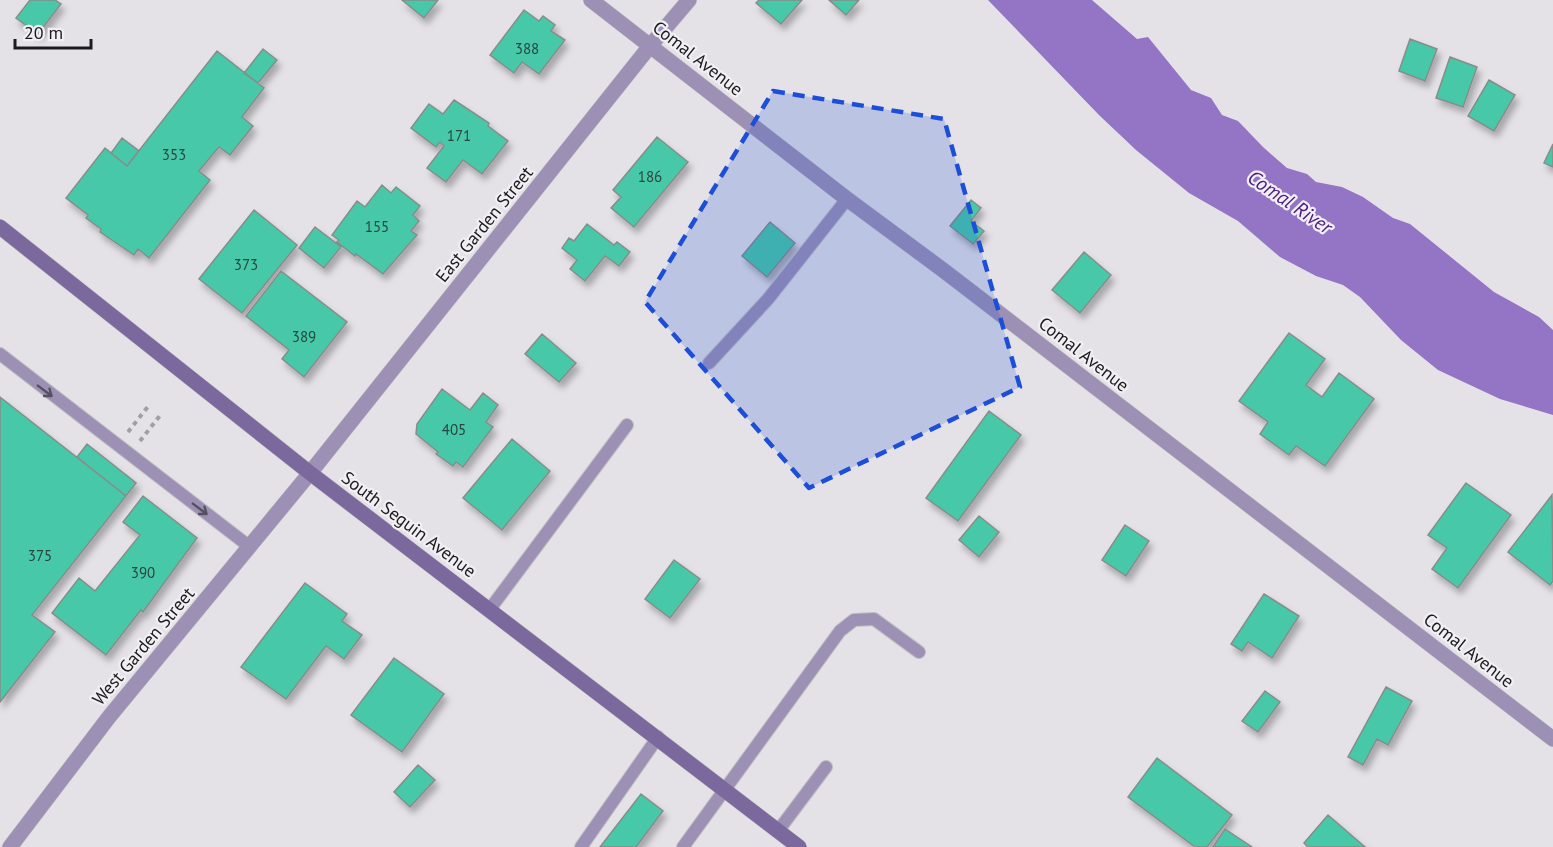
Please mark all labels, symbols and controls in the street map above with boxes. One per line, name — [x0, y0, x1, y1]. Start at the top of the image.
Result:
scale bar — [15, 12, 92, 50]
street label: Comal Avenue — [648, 16, 748, 100]
text: 20 m — [24, 21, 63, 44]
house number: 388 — [515, 39, 539, 58]
house number: 171 — [447, 126, 471, 145]
house number: 353 — [162, 145, 186, 164]
street label: East Garden Street — [430, 161, 538, 287]
water label: Comal River — [1243, 164, 1338, 241]
house number: 186 — [638, 167, 662, 186]
house number: 155 — [365, 217, 389, 236]
house number: 373 — [234, 255, 258, 274]
street label: Comal Avenue — [1034, 312, 1134, 396]
house number: 389 — [292, 327, 316, 346]
one-way arrow — [37, 385, 53, 397]
house number: 405 — [442, 420, 466, 439]
street label: South Seguin Avenue — [337, 466, 481, 582]
one-way arrow — [192, 503, 208, 516]
house number: 375 — [28, 546, 52, 565]
house number: 390 — [131, 563, 155, 582]
street label: West Garden Street — [87, 582, 199, 710]
street label: Comal Avenue — [1419, 608, 1519, 692]

